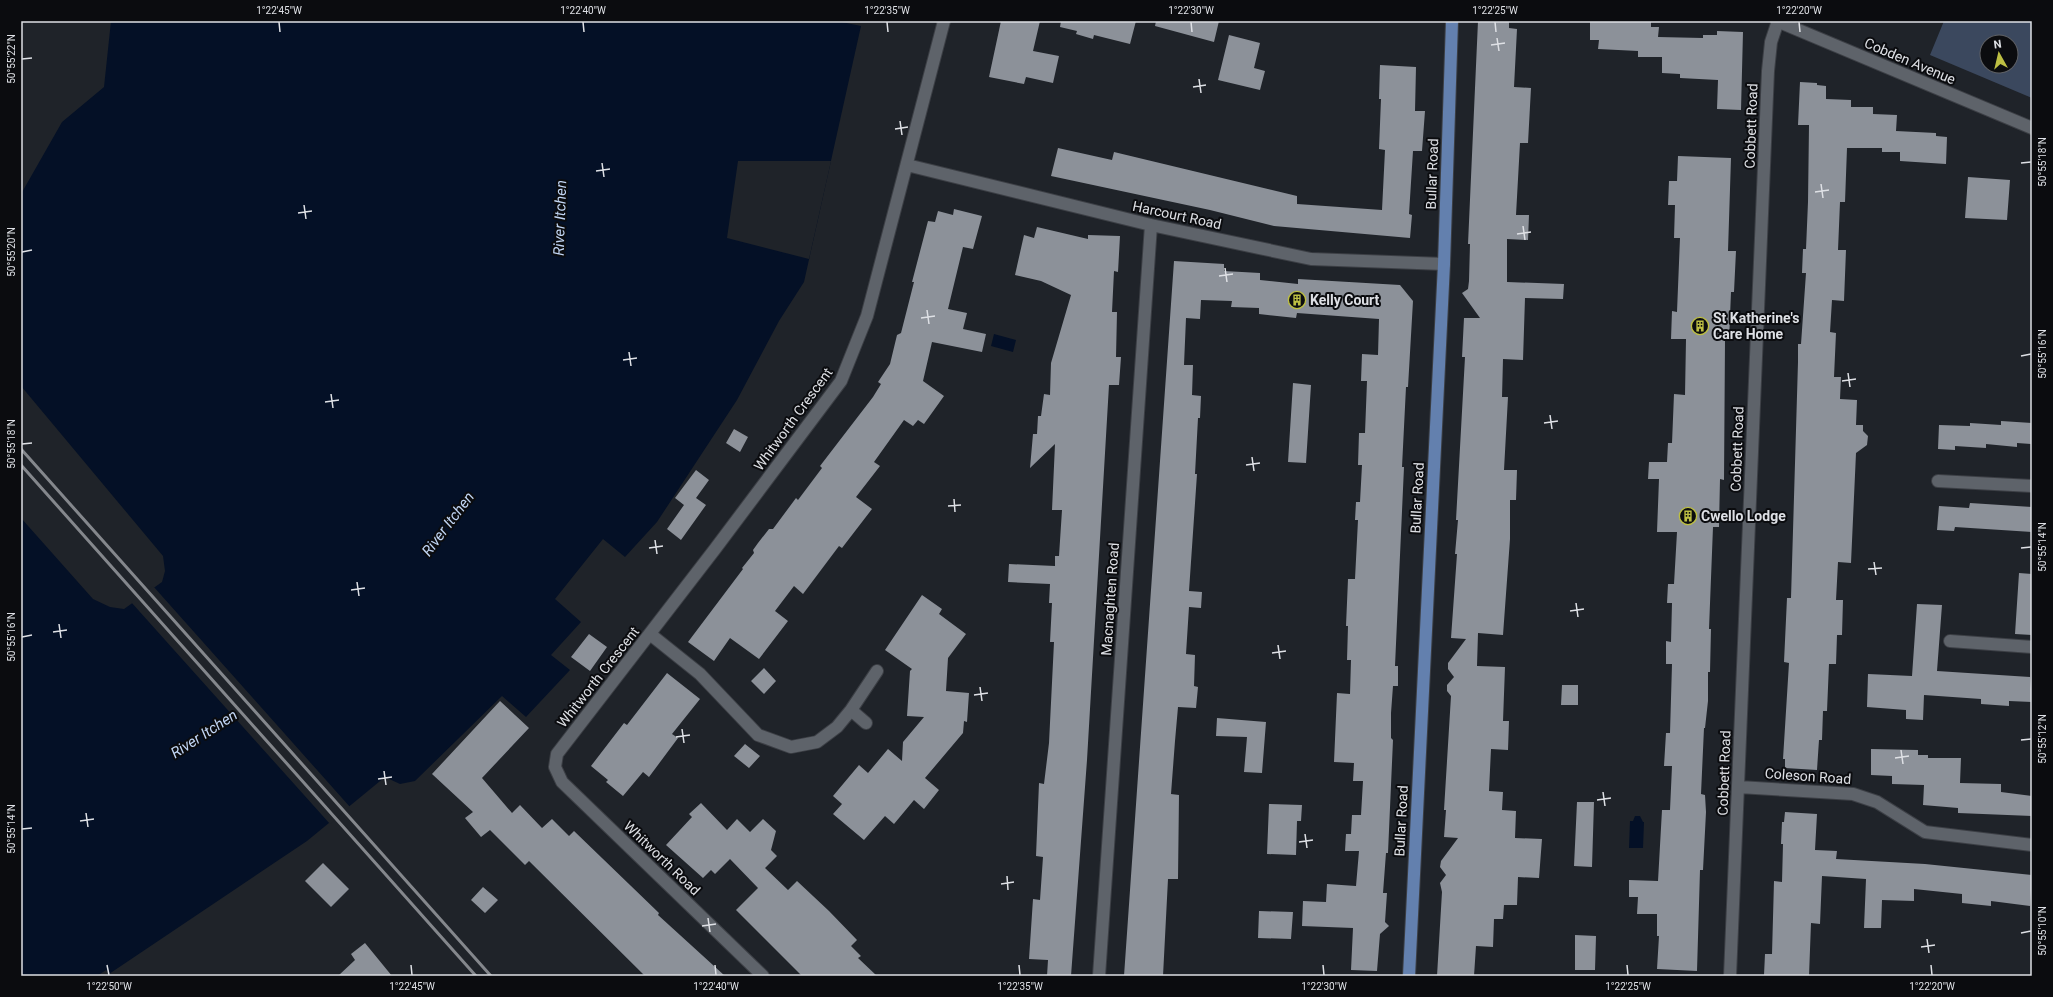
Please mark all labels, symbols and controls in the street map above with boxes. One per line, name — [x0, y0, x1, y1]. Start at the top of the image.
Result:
text: 1°22'45"W — [256, 5, 302, 16]
text: 1°22'40"W — [560, 5, 606, 16]
text: 1°22'35"W — [864, 5, 910, 16]
text: 1°22'30"W — [1168, 5, 1214, 16]
text: 1°22'25"W — [1472, 5, 1518, 16]
text: 1°22'20"W — [1776, 5, 1822, 16]
text: 50°55'22"N — [6, 34, 17, 84]
north arrow — [1979, 34, 2019, 74]
street label: Cobden Avenue — [1862, 35, 1958, 87]
text: N — [1993, 38, 2003, 52]
street label: Cobbett Road — [1742, 83, 1760, 169]
text: 50°55'18"N — [2037, 137, 2048, 187]
street label: Bullar Road — [1423, 138, 1441, 210]
water label: River Itchen — [550, 180, 570, 256]
street label: Harcourt Road — [1131, 198, 1223, 232]
text: 50°55'20"N — [6, 227, 17, 277]
building icon: Kelly Court — [1287, 290, 1307, 310]
place label: Kelly Court — [1310, 292, 1380, 308]
place label: St Katherine's Care Home — [1713, 310, 1799, 342]
building icon: St Katherine's Care Home — [1690, 316, 1710, 336]
text: 50°55'16"N — [2037, 329, 2048, 379]
street label: Whitworth Crescent — [750, 364, 836, 473]
street label: Cobbett Road — [1728, 406, 1746, 492]
text: 50°55'18"N — [6, 419, 17, 469]
street label: Bullar Road — [1407, 462, 1427, 534]
water label: River Itchen — [418, 488, 478, 560]
building icon: Cwello Lodge — [1678, 506, 1698, 526]
place label: Cwello Lodge — [1701, 508, 1786, 524]
text: 50°55'14"N — [2037, 522, 2048, 572]
street label: Macnaghten Road — [1098, 542, 1122, 656]
text: 50°55'16"N — [6, 612, 17, 662]
street label: Whitworth Crescent — [554, 623, 642, 730]
water label: River Itchen — [167, 706, 241, 762]
text: 50°55'12"N — [2037, 714, 2048, 764]
street label: Cobbett Road — [1715, 730, 1733, 816]
street label: Coleson Road — [1764, 765, 1852, 787]
street label: Bullar Road — [1391, 785, 1411, 857]
text: 50°55'14"N — [6, 804, 17, 854]
street label: Whitworth Road — [621, 818, 703, 898]
text: 50°55'10"N — [2037, 906, 2048, 956]
text: 1°22'50"W — [86, 981, 132, 992]
text: 1°22'45"W — [389, 981, 435, 992]
text: 1°22'40"W — [693, 981, 739, 992]
text: 1°22'35"W — [997, 981, 1043, 992]
text: 1°22'30"W — [1301, 981, 1347, 992]
text: 1°22'25"W — [1605, 981, 1651, 992]
text: 1°22'20"W — [1909, 981, 1955, 992]

